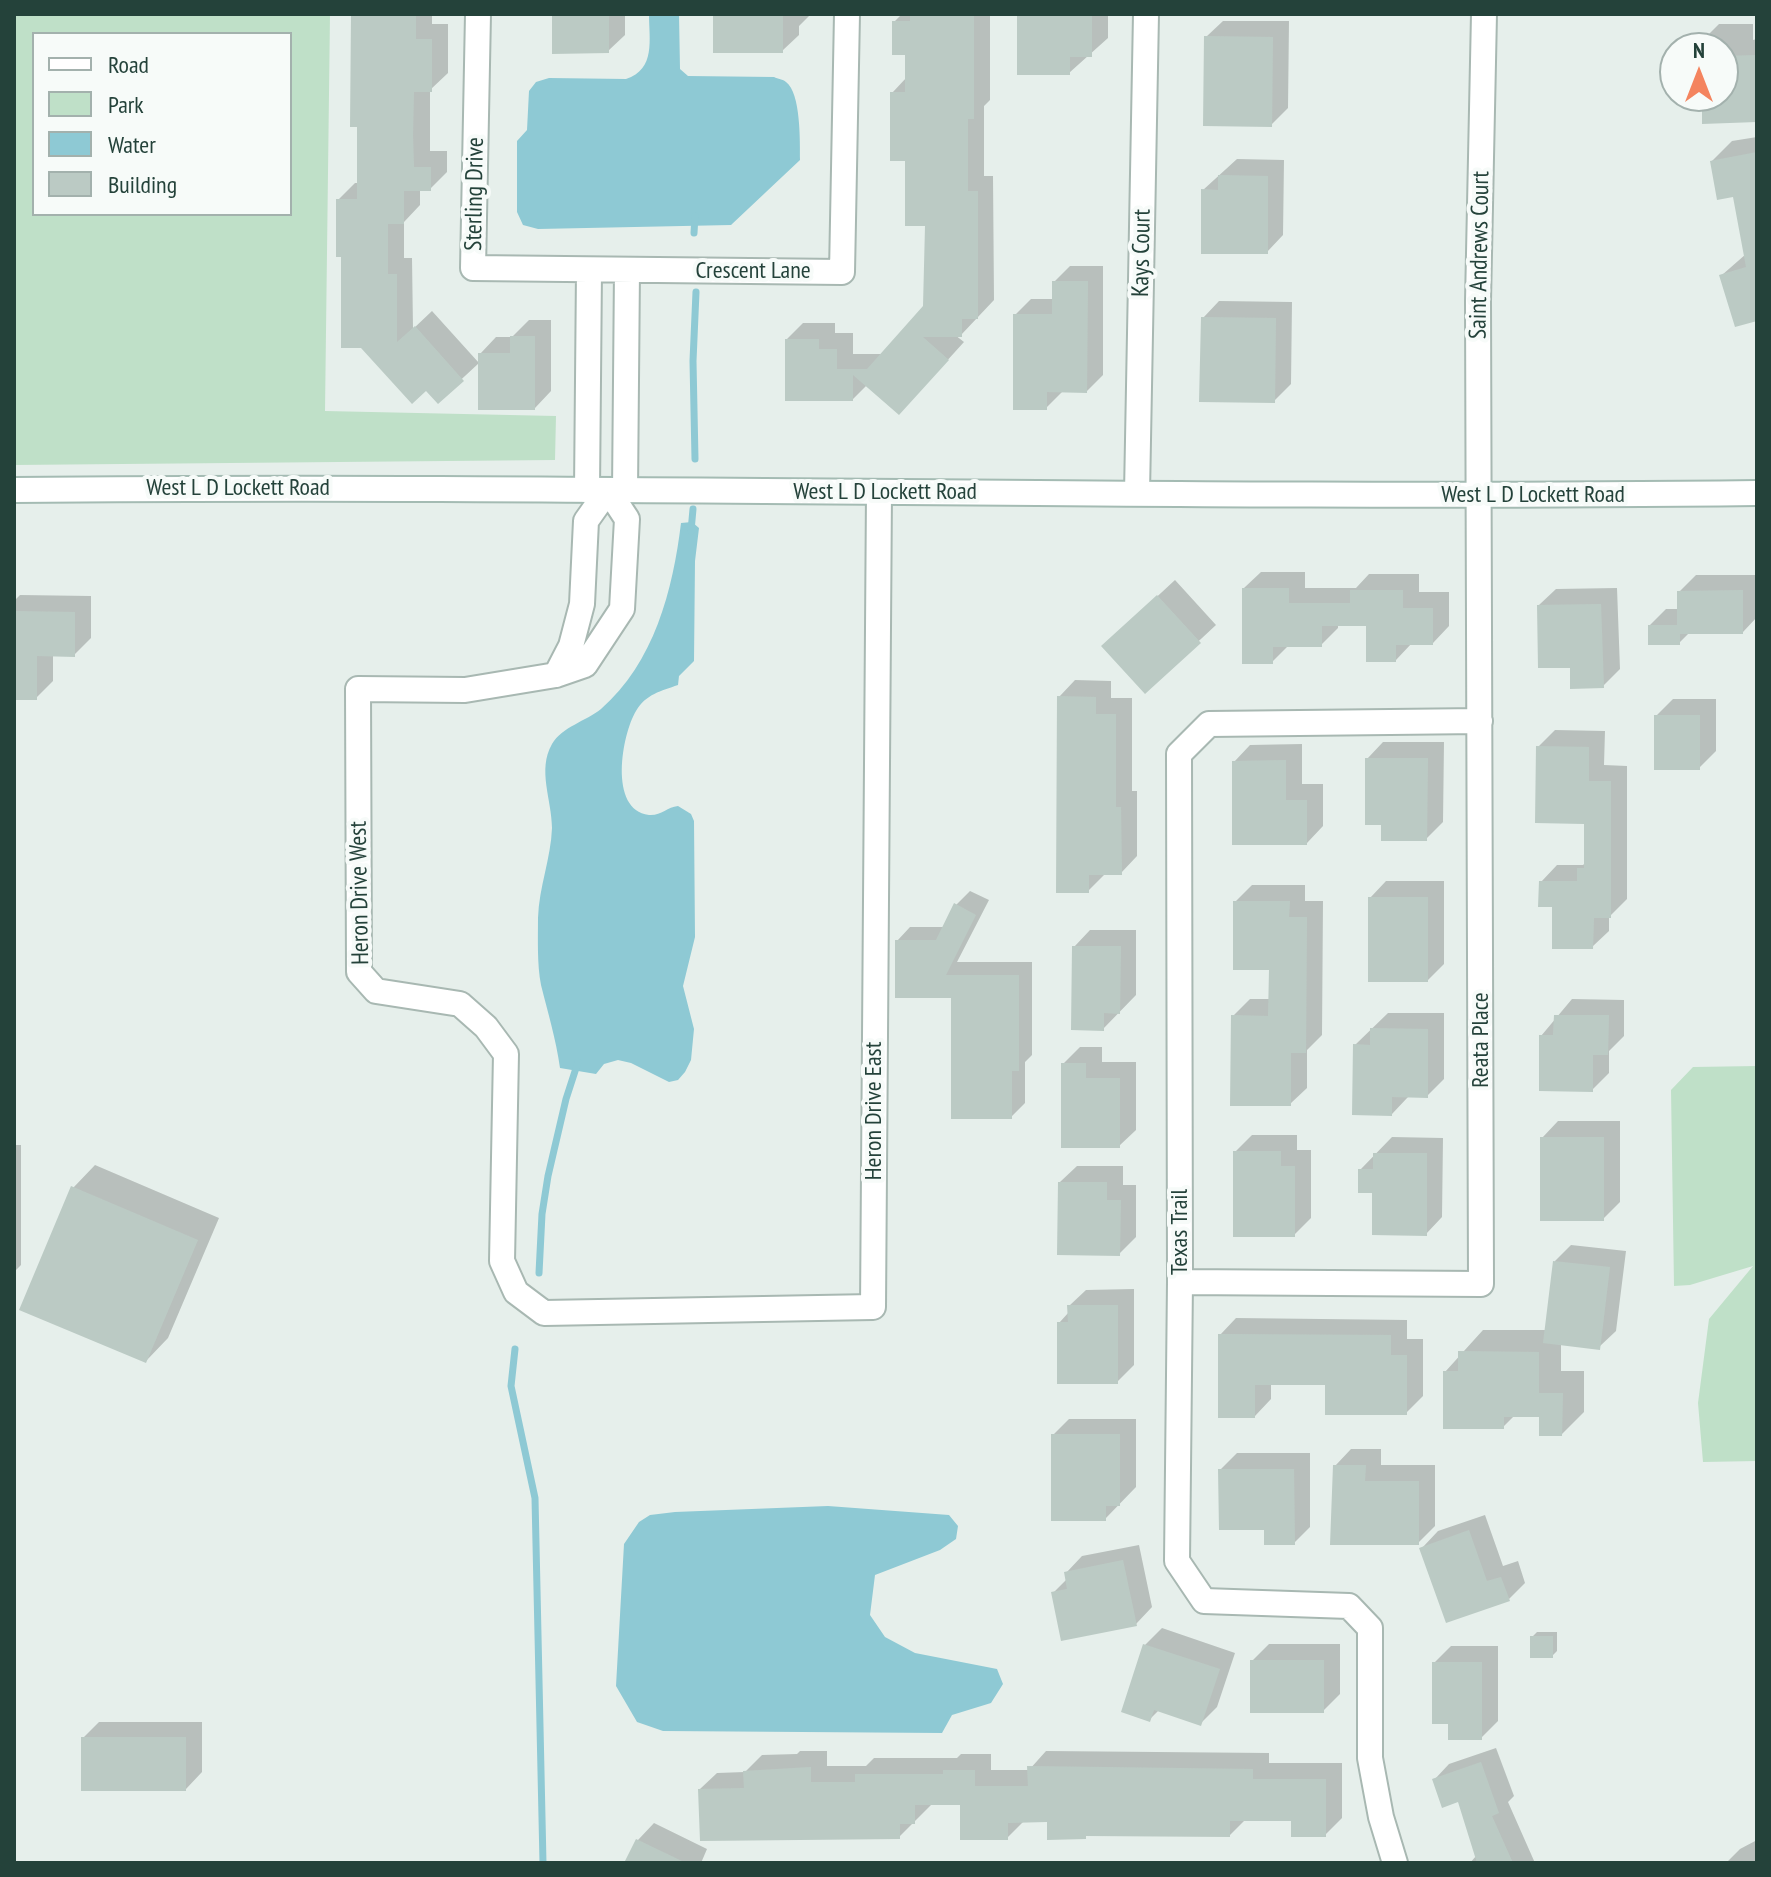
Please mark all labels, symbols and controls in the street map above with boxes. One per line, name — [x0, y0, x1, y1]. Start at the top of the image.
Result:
legend — [32, 32, 292, 216]
north arrow — [1659, 32, 1739, 112]
text: N — [1693, 36, 1705, 64]
text: Road — [108, 49, 149, 80]
text: Park — [108, 89, 144, 120]
text: Water — [108, 129, 156, 160]
street label: Sterling Drive — [460, 137, 490, 251]
text: Building — [108, 169, 177, 200]
street label: Saint Andrews Court — [1464, 171, 1496, 339]
street label: Kays Court — [1127, 209, 1157, 297]
street label: Crescent Lane — [695, 257, 811, 285]
street label: West L D Lockett Road — [146, 474, 330, 502]
street label: West L D Lockett Road — [793, 478, 977, 506]
street label: West L D Lockett Road — [1441, 481, 1625, 509]
street label: Heron Drive West — [344, 821, 376, 965]
street label: Reata Place — [1467, 992, 1495, 1088]
street label: Heron Drive East — [860, 1042, 888, 1180]
street label: Texas Trail — [1166, 1189, 1194, 1275]

